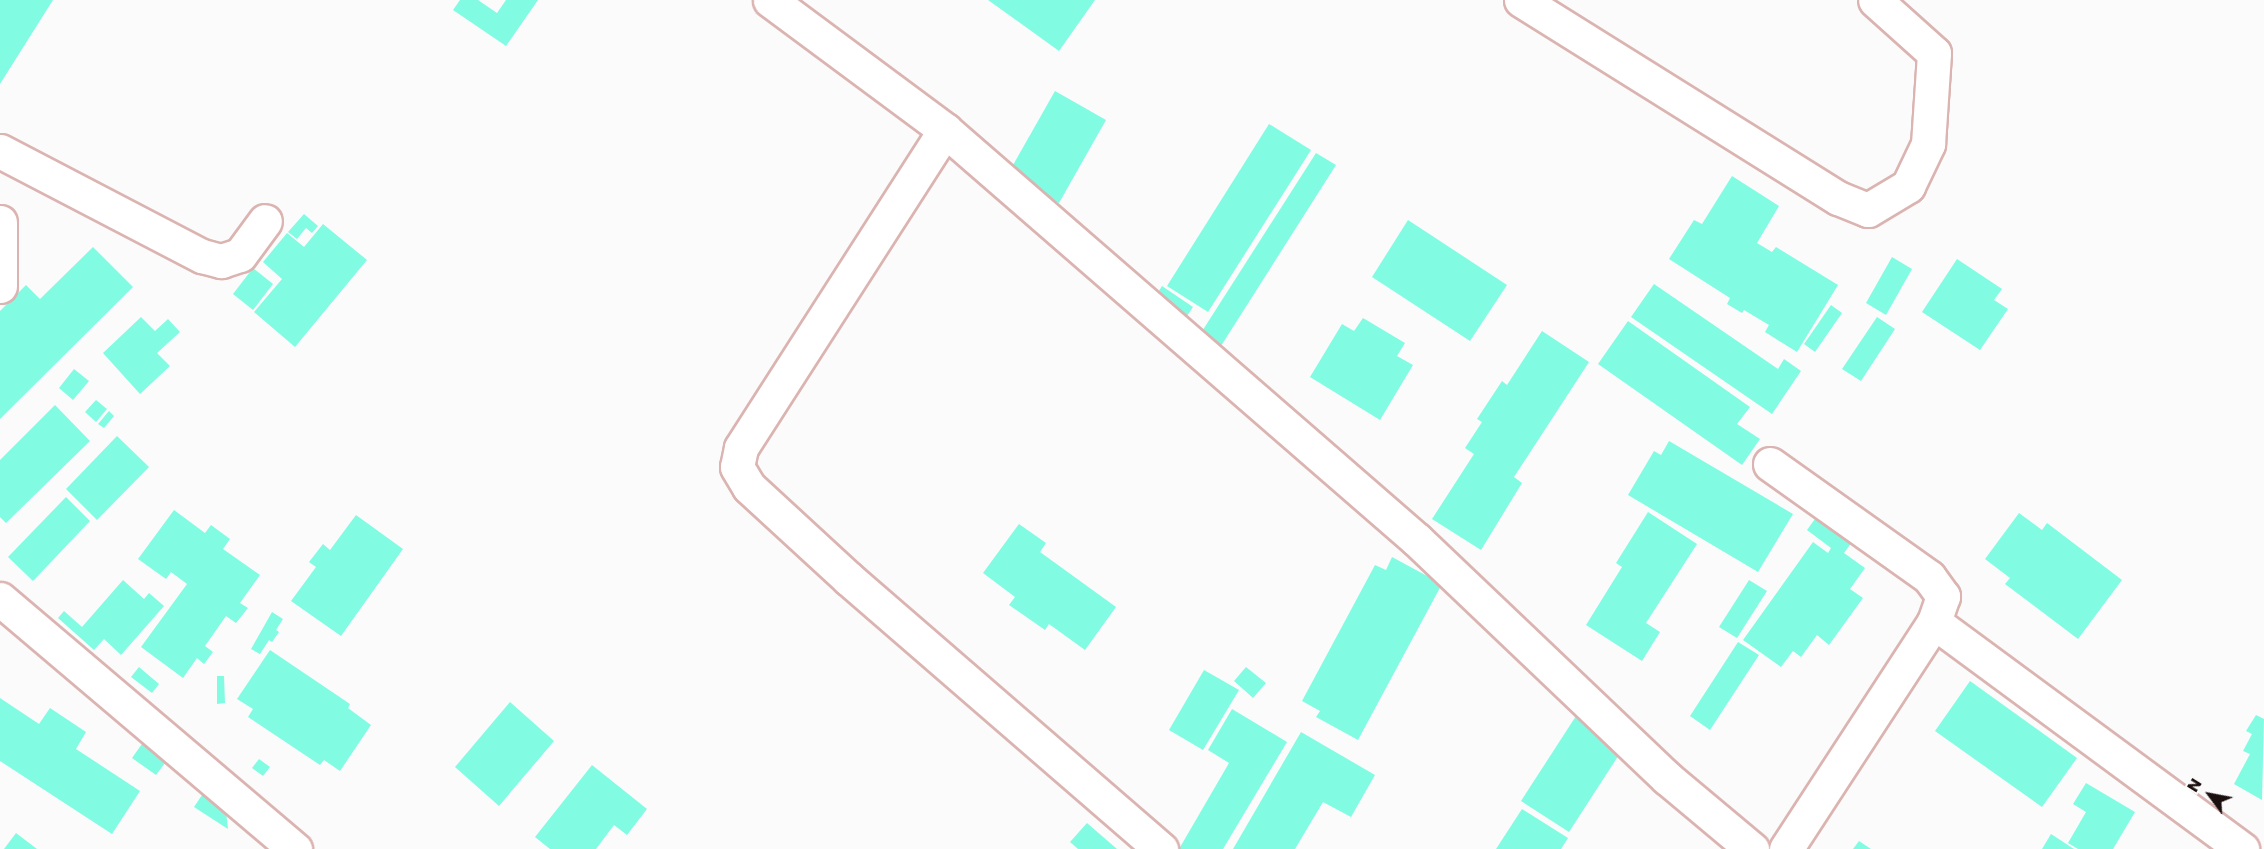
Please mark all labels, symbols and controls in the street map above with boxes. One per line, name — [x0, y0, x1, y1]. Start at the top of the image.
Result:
north arrow — [2180, 765, 2240, 825]
text: N — [2181, 774, 2207, 796]

